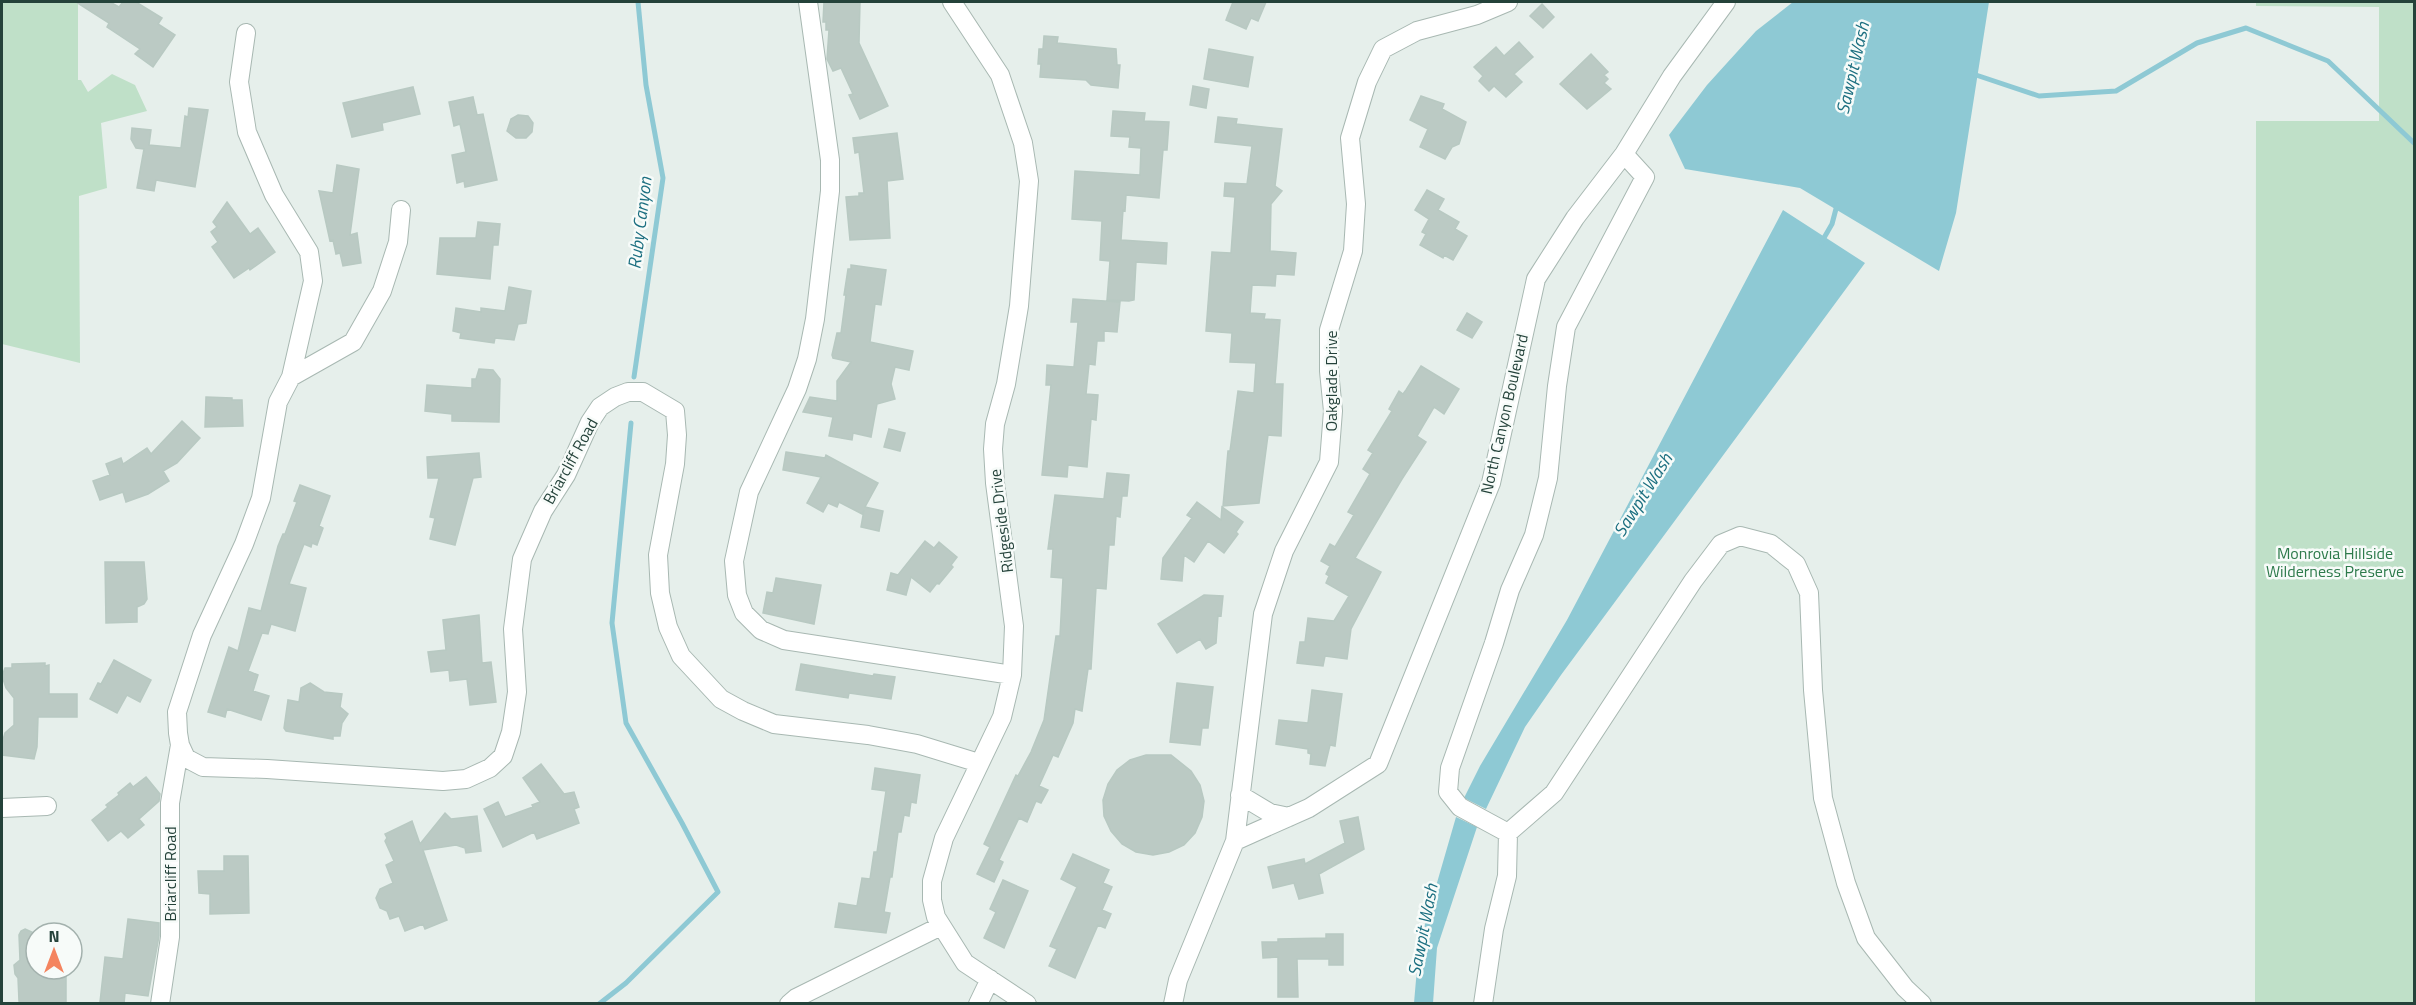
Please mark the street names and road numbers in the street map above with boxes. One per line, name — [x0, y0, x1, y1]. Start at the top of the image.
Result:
street label: Oakglade Drive — [1319, 330, 1343, 432]
street label: North Canyon Boulevard — [1474, 332, 1534, 496]
street label: Briarcliff Road — [536, 414, 604, 508]
street label: Ridgeside Drive — [983, 468, 1019, 574]
street label: Briarcliff Road — [158, 826, 182, 922]

